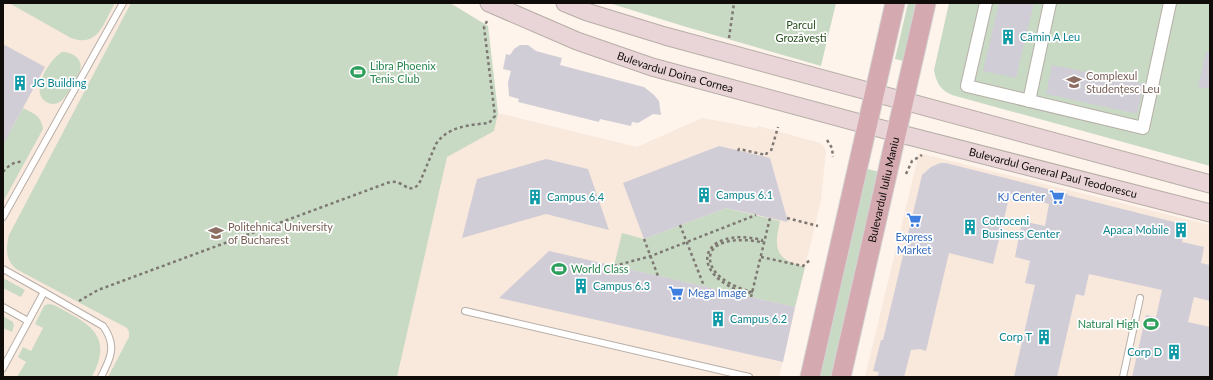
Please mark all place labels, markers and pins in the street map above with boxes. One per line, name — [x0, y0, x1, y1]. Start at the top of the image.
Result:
building icon: Cămin A Leu — [999, 28, 1017, 46]
place label: Cămin A Leu — [1020, 30, 1080, 43]
place label: Libra Phoenix Tenis Club — [370, 59, 436, 85]
sports icon: Libra Phoenix Tenis Club — [349, 63, 367, 81]
place label: Complexul Studențesc Leu — [1086, 69, 1160, 95]
school or university icon: Complexul Studențesc Leu — [1065, 73, 1083, 91]
building icon: JG Building — [11, 74, 29, 92]
place label: JG Building — [32, 76, 87, 89]
building icon: Campus 6.1 — [695, 186, 713, 204]
building icon: Campus 6.4 — [526, 188, 544, 206]
place label: Campus 6.1 — [716, 188, 773, 201]
supermarket icon: KJ Center — [1048, 188, 1066, 206]
place label: Campus 6.4 — [547, 190, 605, 203]
place label: KJ Center — [997, 190, 1045, 203]
supermarket icon: Express Market — [905, 211, 923, 229]
place label: Cotroceni Business Center — [982, 214, 1060, 240]
building icon: Cotroceni Business Center — [961, 218, 979, 236]
place label: Politehnica University of Bucharest — [228, 220, 333, 246]
building icon: Apaca Mobile — [1172, 221, 1190, 239]
place label: Apaca Mobile — [1103, 223, 1169, 236]
school or university icon: Politehnica University of Bucharest — [207, 224, 225, 242]
place label: Express Market — [895, 230, 933, 256]
sports icon: World Class — [550, 260, 568, 278]
place label: World Class — [571, 262, 629, 275]
building icon: Campus 6.3 — [572, 277, 590, 295]
place label: Campus 6.3 — [593, 279, 650, 292]
supermarket icon: Mega Image — [667, 284, 685, 302]
place label: Mega Image — [688, 286, 747, 299]
building icon: Campus 6.2 — [709, 310, 727, 328]
place label: Campus 6.2 — [730, 312, 787, 325]
sports icon: Natural High — [1142, 315, 1160, 333]
place label: Natural High — [1078, 317, 1139, 330]
building icon: Corp T — [1035, 328, 1053, 346]
place label: Corp T — [999, 330, 1032, 343]
building icon: Corp D — [1165, 343, 1183, 361]
place label: Corp D — [1127, 345, 1162, 358]

